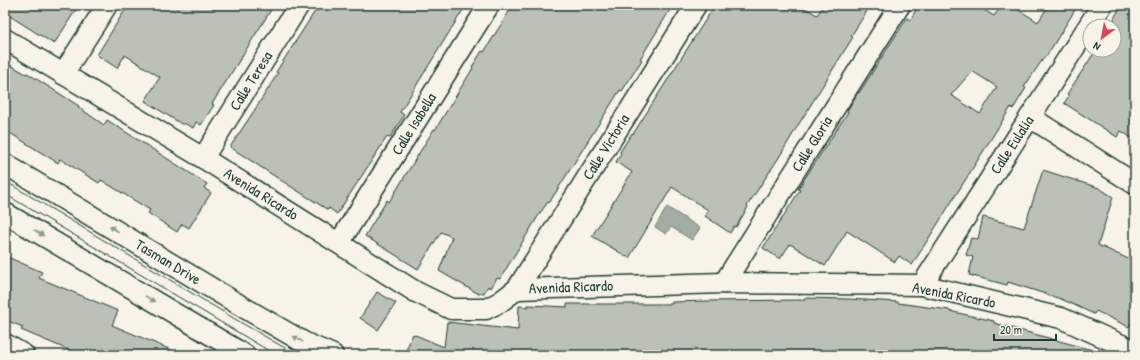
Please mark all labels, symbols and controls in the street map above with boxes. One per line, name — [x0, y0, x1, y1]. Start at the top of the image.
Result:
north arrow — [1082, 18, 1122, 58]
text: N — [1090, 39, 1103, 54]
street label: Calle Teresa — [224, 47, 277, 114]
street label: Calle Isabella — [386, 89, 441, 159]
street label: Calle Victoria — [577, 110, 634, 184]
street label: Calle Eulalia — [985, 111, 1038, 178]
street label: Calle Gloria — [786, 112, 837, 176]
street label: Avenida Ricardo — [220, 162, 303, 225]
one-way arrow — [108, 226, 120, 233]
one-way arrow — [33, 229, 45, 236]
street label: Tasman Drive — [131, 234, 205, 289]
street label: Avenida Ricardo — [529, 275, 613, 298]
street label: Avenida Ricardo — [911, 276, 997, 313]
one-way arrow — [145, 295, 155, 303]
scale bar — [994, 316, 1056, 342]
text: 20 m — [1000, 321, 1022, 338]
one-way arrow — [292, 335, 304, 342]

